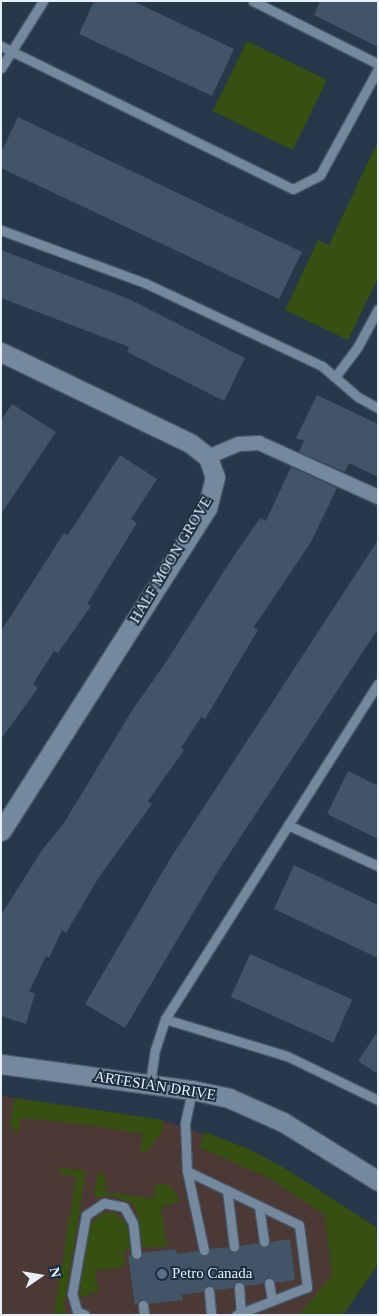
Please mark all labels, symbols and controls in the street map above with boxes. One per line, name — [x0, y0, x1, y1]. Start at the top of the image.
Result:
street label: HALF MOON GROVE — [126, 494, 216, 626]
street label: ARTESIAN DRIVE — [93, 1068, 217, 1104]
north arrow — [15, 1251, 65, 1301]
place label: Petro Canada — [172, 1265, 252, 1283]
text: N — [47, 1266, 64, 1279]
marker: Petro Canada — [156, 1268, 168, 1280]

